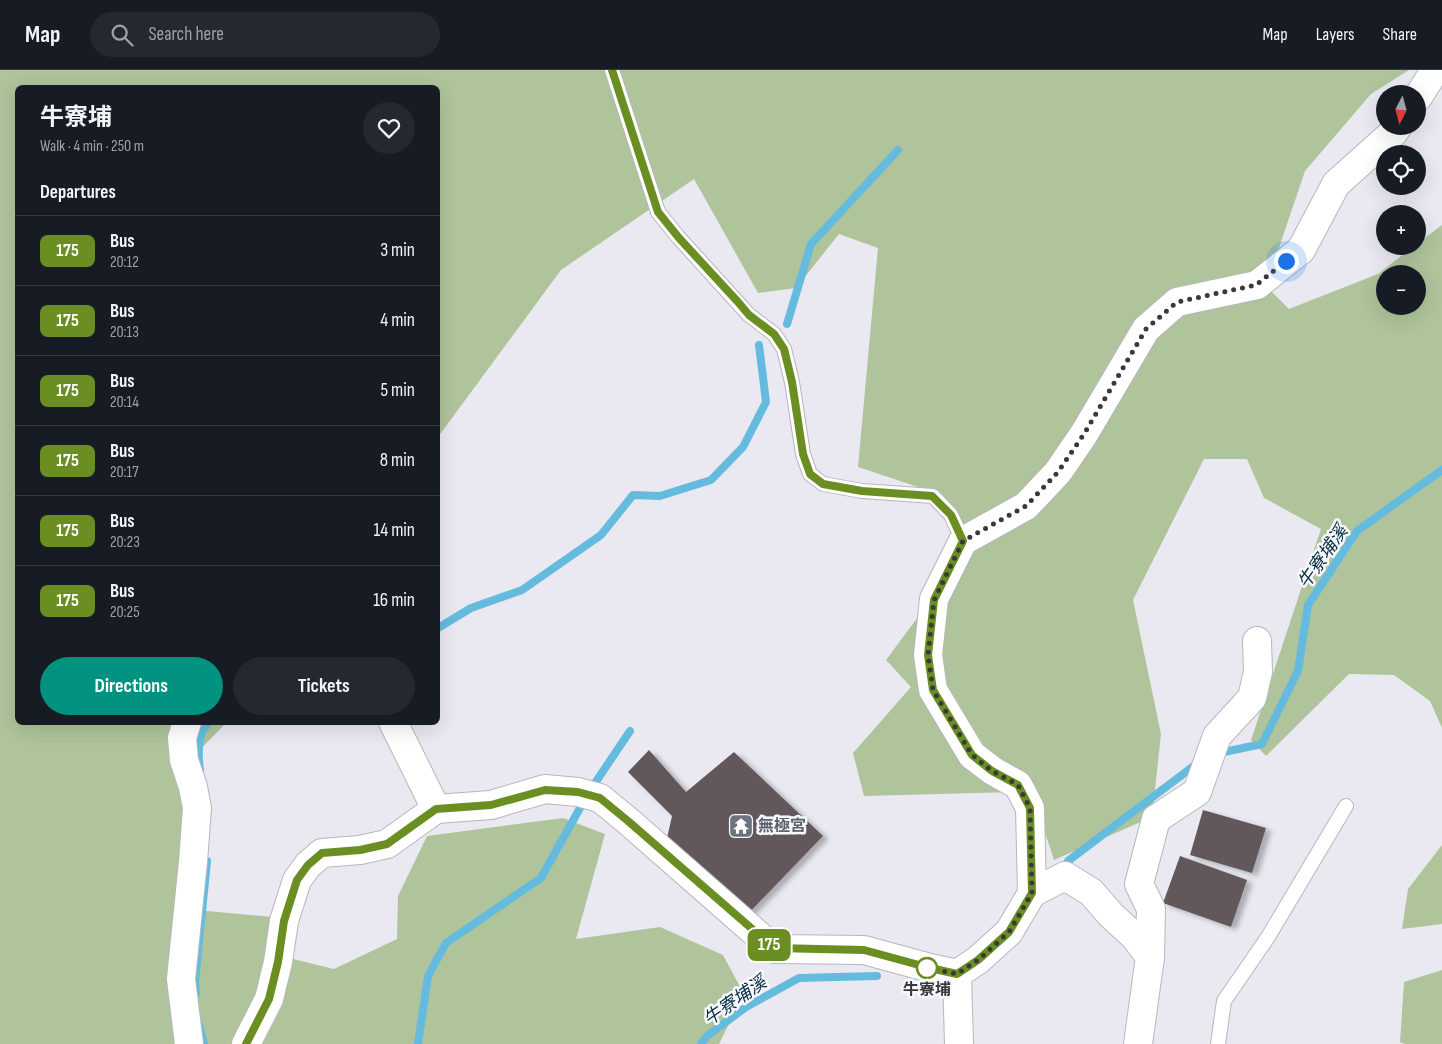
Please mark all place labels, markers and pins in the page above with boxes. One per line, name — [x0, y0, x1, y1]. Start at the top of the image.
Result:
temple icon: 無極宮 — [728, 813, 754, 839]
place label: 無極宮 — [758, 817, 806, 836]
marker: 牛寮埔 — [916, 957, 938, 979]
place label: 牛寮埔 — [903, 980, 951, 1000]

